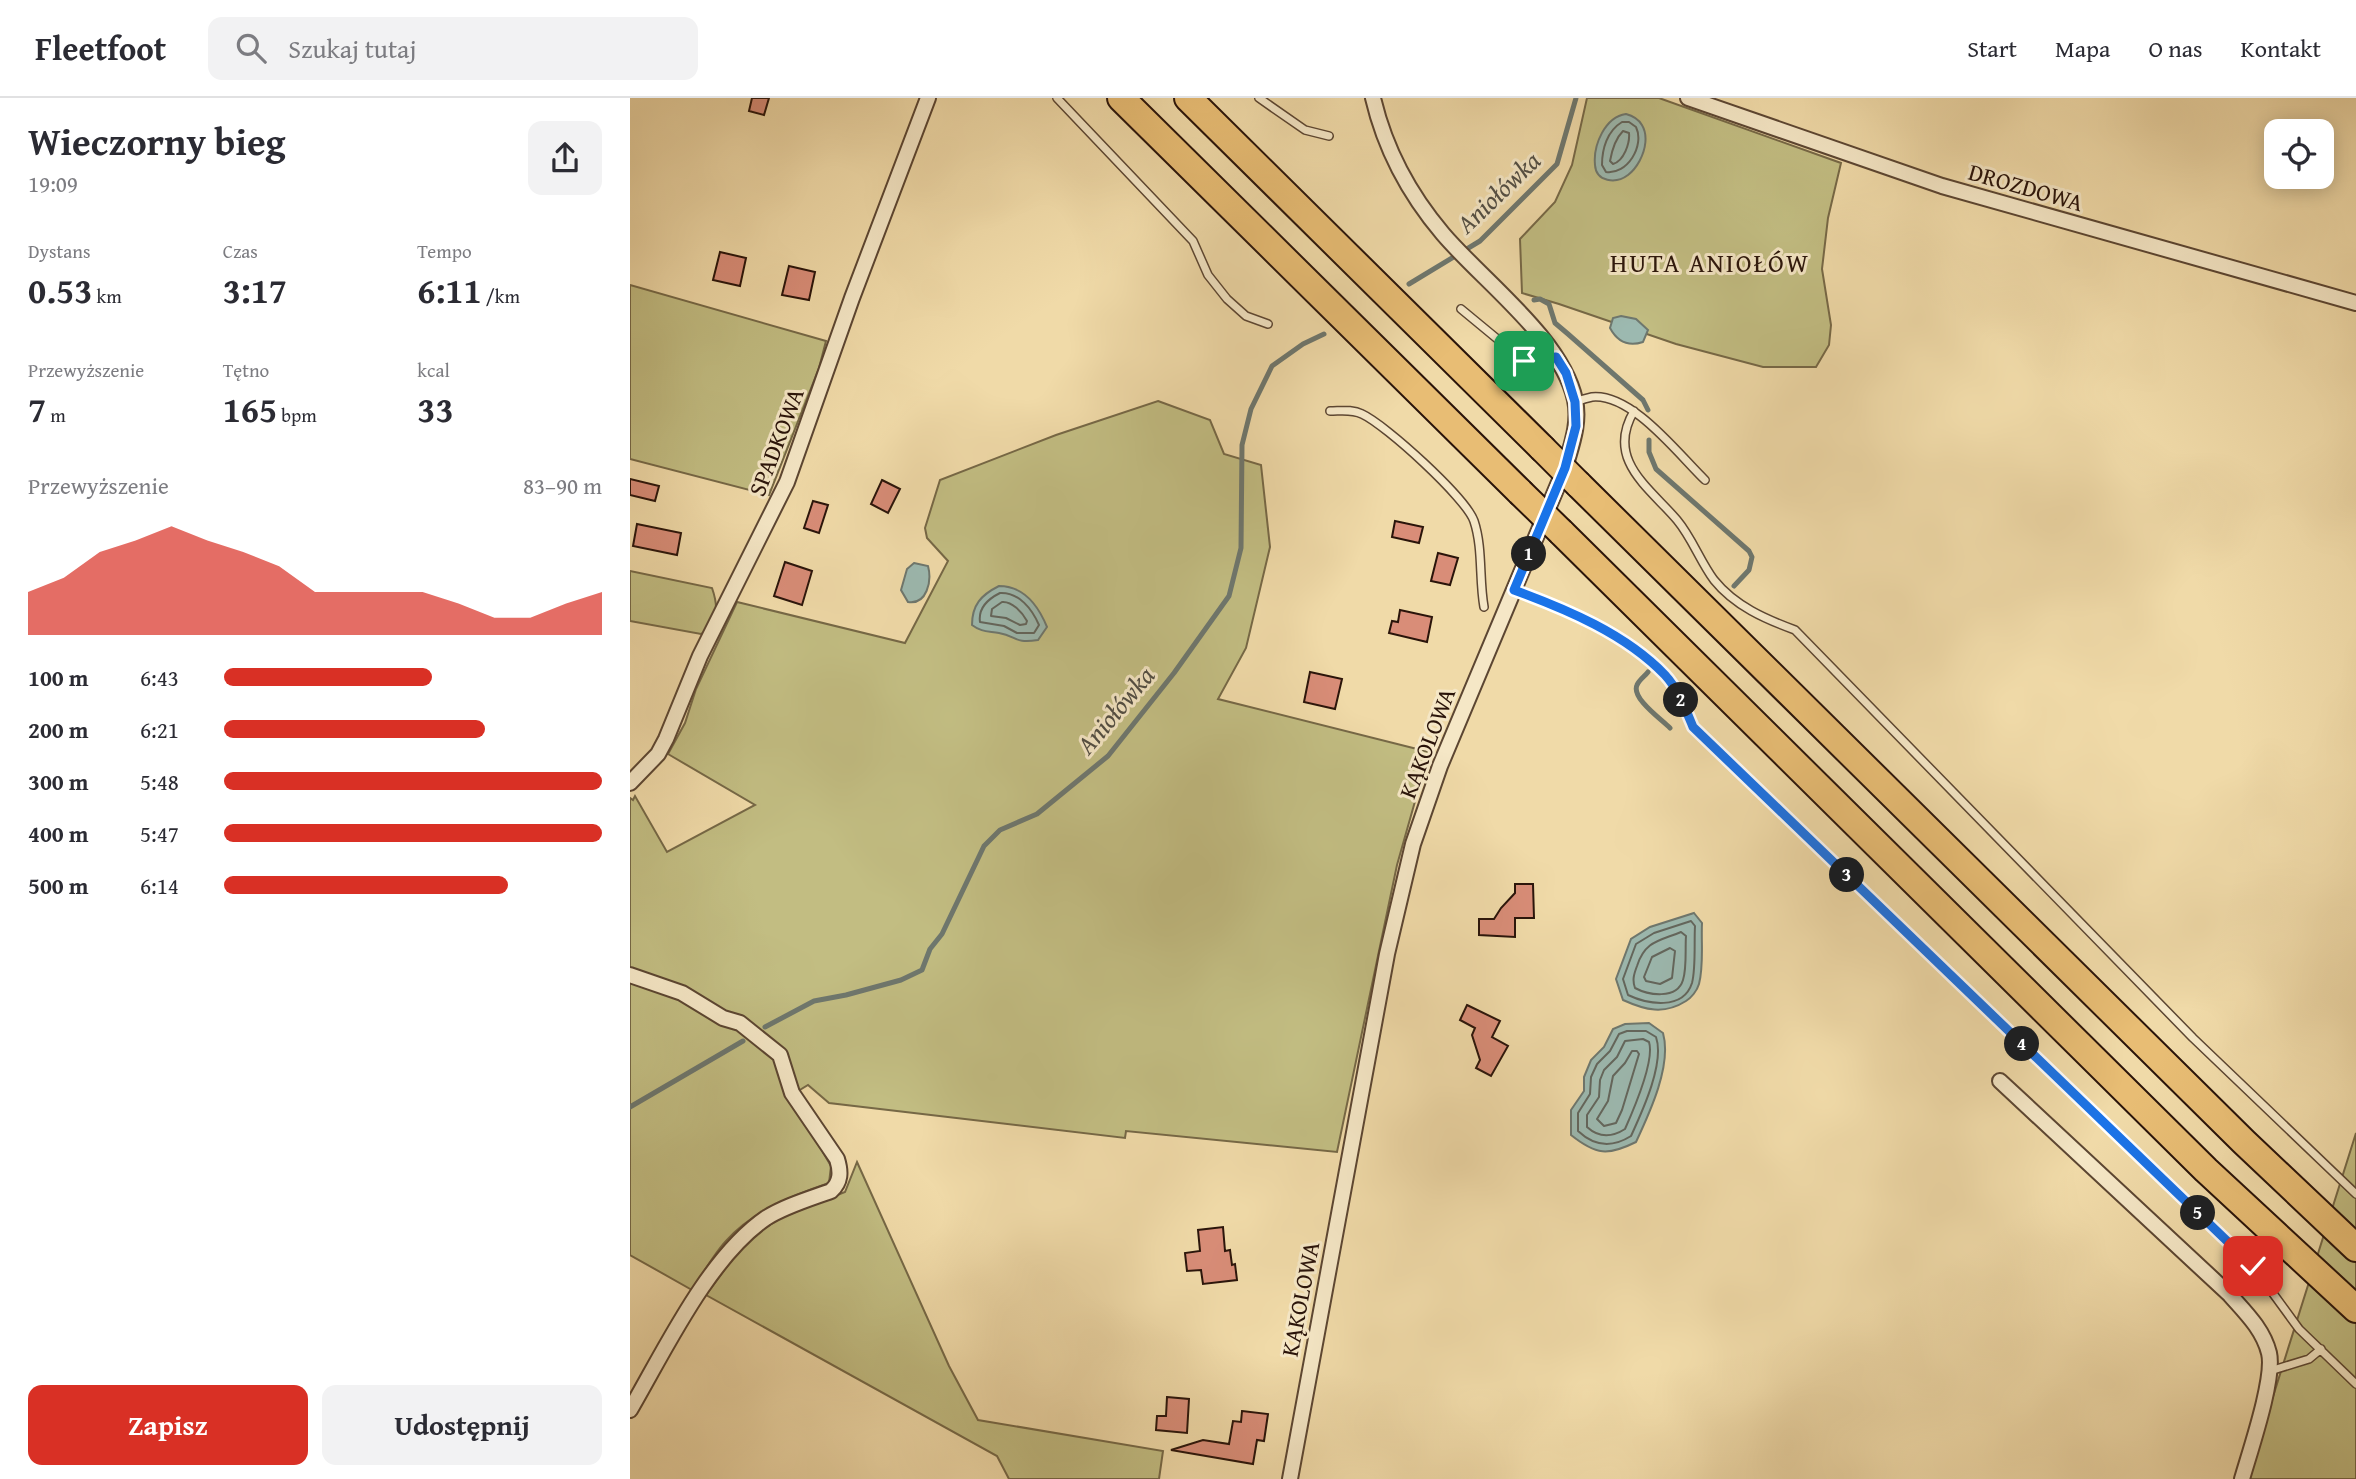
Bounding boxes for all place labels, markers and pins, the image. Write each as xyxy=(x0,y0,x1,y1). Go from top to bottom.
pin xyxy=(1494,331,1554,391)
pin: 1 xyxy=(1511,536,1546,572)
pin: 2 xyxy=(1664,682,1698,718)
pin: 3 xyxy=(1830,858,1864,892)
pin: 4 xyxy=(2004,1026,2040,1062)
pin: 5 xyxy=(2180,1196,2216,1230)
pin xyxy=(2223,1236,2283,1296)

